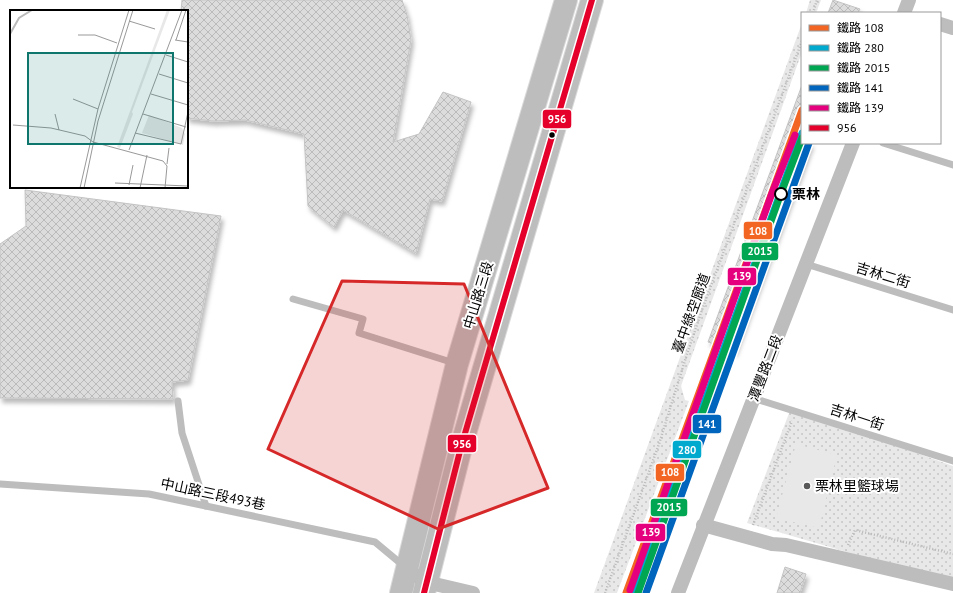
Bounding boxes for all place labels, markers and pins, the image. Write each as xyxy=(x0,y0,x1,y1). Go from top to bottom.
unlabelled marker xyxy=(547,130,557,140)
place label: 栗林 xyxy=(792,185,820,203)
marker: 栗林 xyxy=(774,187,788,201)
place label: 栗林里籃球場 xyxy=(815,477,899,495)
marker: 栗林里籃球場 xyxy=(802,481,812,491)

